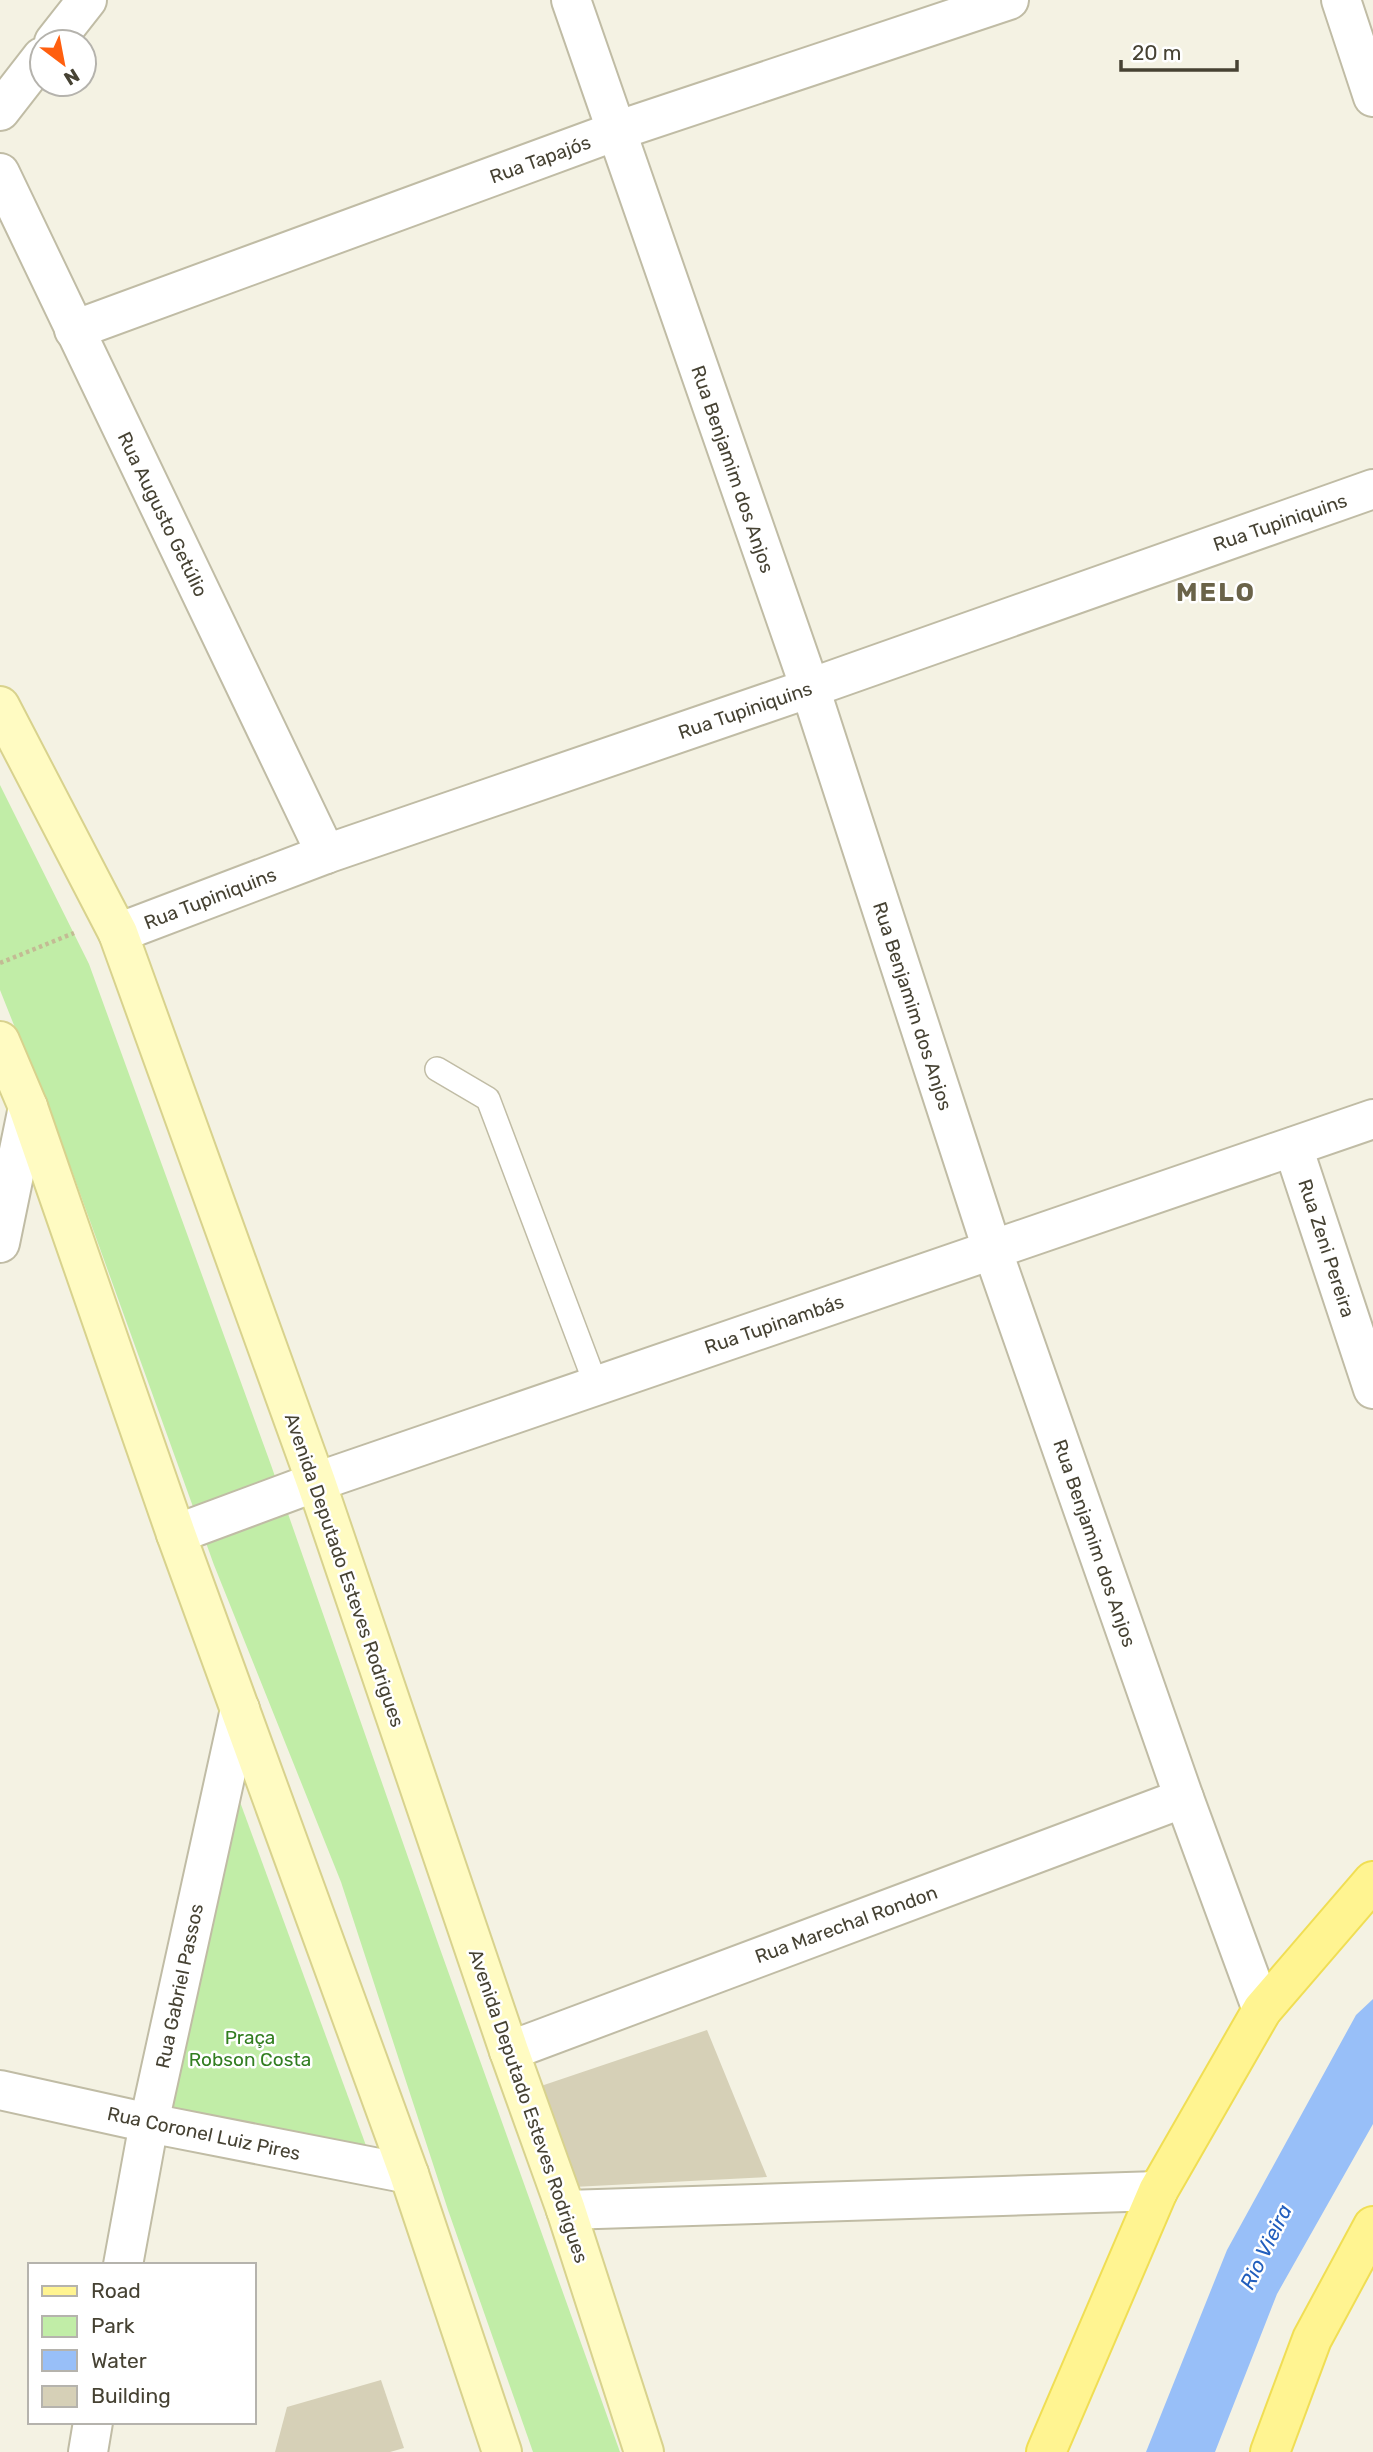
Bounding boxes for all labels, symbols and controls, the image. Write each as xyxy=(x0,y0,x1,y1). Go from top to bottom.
north arrow xyxy=(28,28,98,98)
scale bar xyxy=(1121,28,1236,72)
text: 20 m xyxy=(1132,40,1181,65)
text: N xyxy=(60,64,84,90)
street label: Rua Tapajós xyxy=(487,131,594,188)
street label: Rua Benjamim dos Anjos xyxy=(686,362,779,576)
street label: Rua Augusto Getúlio xyxy=(113,428,212,600)
street label: Rua Tupiniquins xyxy=(1210,489,1350,556)
district label: MELO xyxy=(1176,577,1256,608)
street label: Rua Tupiniquins xyxy=(675,677,815,744)
street label: Rua Tupiniquins xyxy=(141,863,280,934)
street label: Rua Benjamim dos Anjos xyxy=(868,899,957,1113)
street label: Rua Zeni Pereira xyxy=(1293,1176,1360,1320)
street label: Rua Tupinambás xyxy=(701,1290,847,1359)
street label: Avenida Deputado Esteves Rodrigues xyxy=(280,1410,409,1730)
street label: Rua Benjamim dos Anjos xyxy=(1048,1436,1141,1650)
street label: Rua Marechal Rondon xyxy=(752,1881,941,1968)
street label: Rua Gabriel Passos xyxy=(151,1902,208,2071)
street label: Avenida Deputado Esteves Rodrigues xyxy=(464,1946,593,2266)
park label: Praça Robson Costa xyxy=(189,2026,311,2071)
street label: Rua Coronel Luiz Pires xyxy=(105,2102,303,2165)
water label: Rio Vieira xyxy=(1234,2200,1297,2293)
legend xyxy=(28,2263,256,2424)
text: Road xyxy=(91,2278,141,2303)
text: Park xyxy=(91,2313,135,2338)
text: Water xyxy=(91,2348,147,2373)
text: Building xyxy=(91,2383,171,2408)

